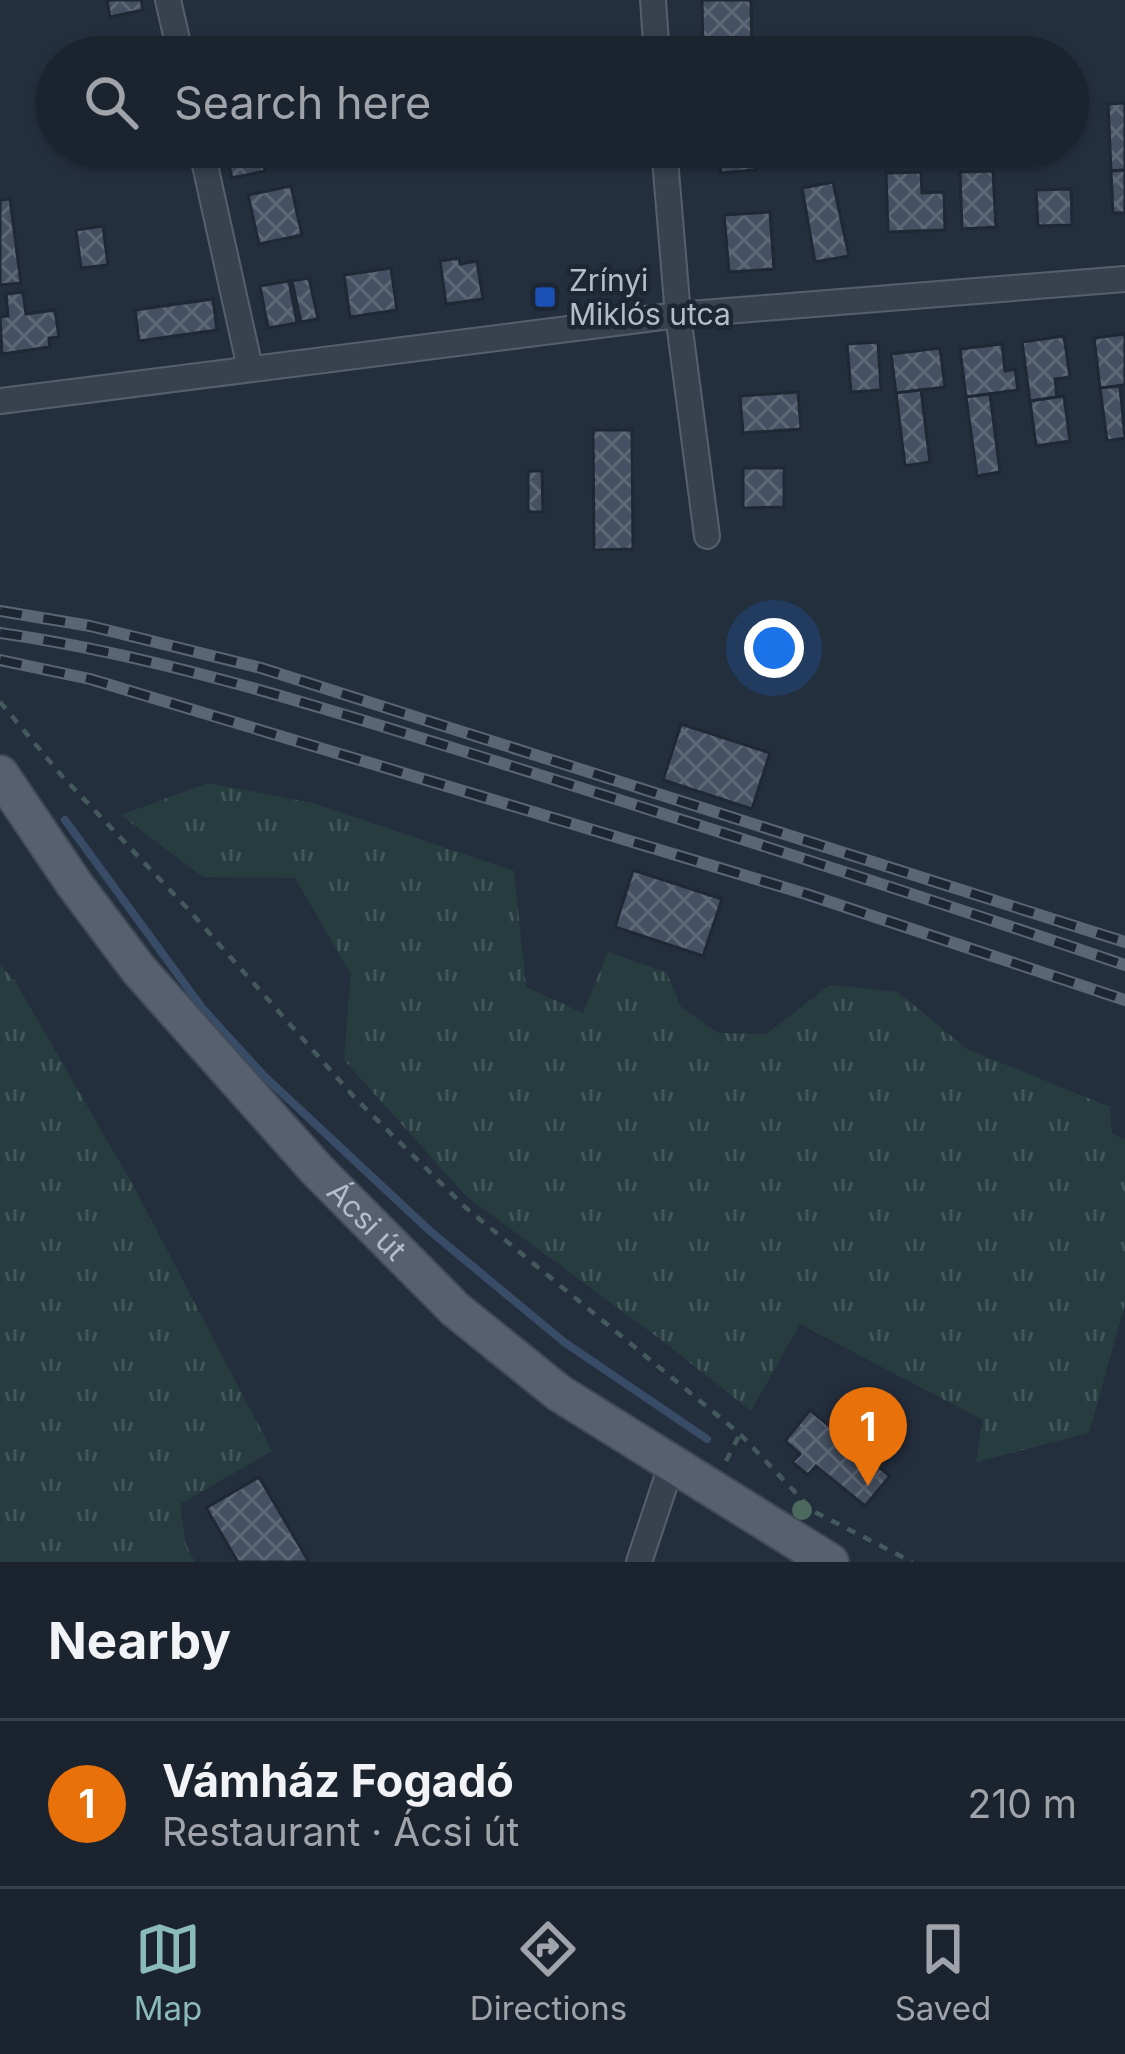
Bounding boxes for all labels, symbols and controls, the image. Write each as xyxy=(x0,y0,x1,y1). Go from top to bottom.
search box xyxy=(36,36,1089,168)
icon: search xyxy=(78,69,144,135)
text: Search here xyxy=(174,75,431,130)
place label: Zrínyi Miklós utca xyxy=(569,262,731,332)
marker: Zrínyi Miklós utca xyxy=(532,284,558,310)
your location xyxy=(744,618,804,678)
street label: Ácsi út xyxy=(320,1173,414,1268)
pin: 1 xyxy=(829,1387,907,1486)
text: Nearby xyxy=(48,1610,231,1671)
text: Vámház Fogadó xyxy=(162,1753,514,1808)
text: 1 xyxy=(79,1780,95,1827)
text: 210 m xyxy=(968,1780,1077,1827)
text: Restaurant · Ácsi út xyxy=(162,1808,519,1855)
tab: Map xyxy=(134,1916,202,2028)
tab: Directions xyxy=(470,1916,627,2028)
tab: Saved xyxy=(895,1916,991,2028)

